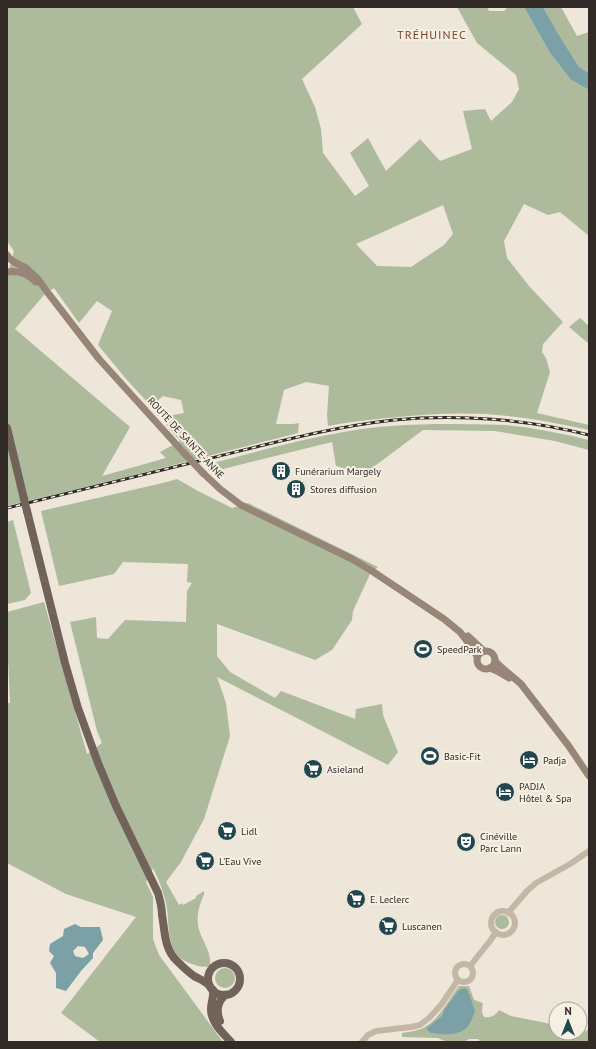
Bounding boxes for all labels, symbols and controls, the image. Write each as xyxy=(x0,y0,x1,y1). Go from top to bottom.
district label: TRÉHUINEC xyxy=(397,27,467,42)
street label: ROUTE DE SAINTE-ANNE xyxy=(145,394,227,482)
building icon: Funérarium Margely xyxy=(270,460,292,482)
place label: Funérarium Margely xyxy=(295,465,381,478)
building icon: Stores diffusion xyxy=(285,478,307,500)
place label: Stores diffusion xyxy=(310,483,377,496)
sports icon: SpeedPark xyxy=(412,638,434,660)
place label: SpeedPark xyxy=(437,643,482,656)
sports icon: Basic-Fit xyxy=(419,745,441,767)
hotel icon: Padja xyxy=(518,749,540,771)
place label: Basic-Fit xyxy=(444,750,481,763)
place label: Padja xyxy=(543,754,566,767)
supermarket icon: Asieland xyxy=(302,758,324,780)
place label: Asieland xyxy=(327,763,364,776)
place label: PADJA Hôtel & Spa xyxy=(519,780,572,805)
hotel icon: PADJA Hôtel & Spa xyxy=(494,781,516,803)
supermarket icon: Lidl xyxy=(216,820,238,842)
place label: Lidl xyxy=(241,825,257,838)
place label: Cinéville Parc Lann xyxy=(480,830,521,855)
theatre icon: Cinéville Parc Lann xyxy=(455,831,477,853)
supermarket icon: L'Eau Vive xyxy=(194,850,216,872)
place label: L'Eau Vive xyxy=(219,855,261,868)
supermarket icon: E. Leclerc xyxy=(345,888,367,910)
place label: E. Leclerc xyxy=(370,893,410,906)
supermarket icon: Luscanen xyxy=(377,915,399,937)
place label: Luscanen xyxy=(402,920,442,933)
north arrow xyxy=(548,1001,588,1041)
text: N xyxy=(564,1004,572,1018)

